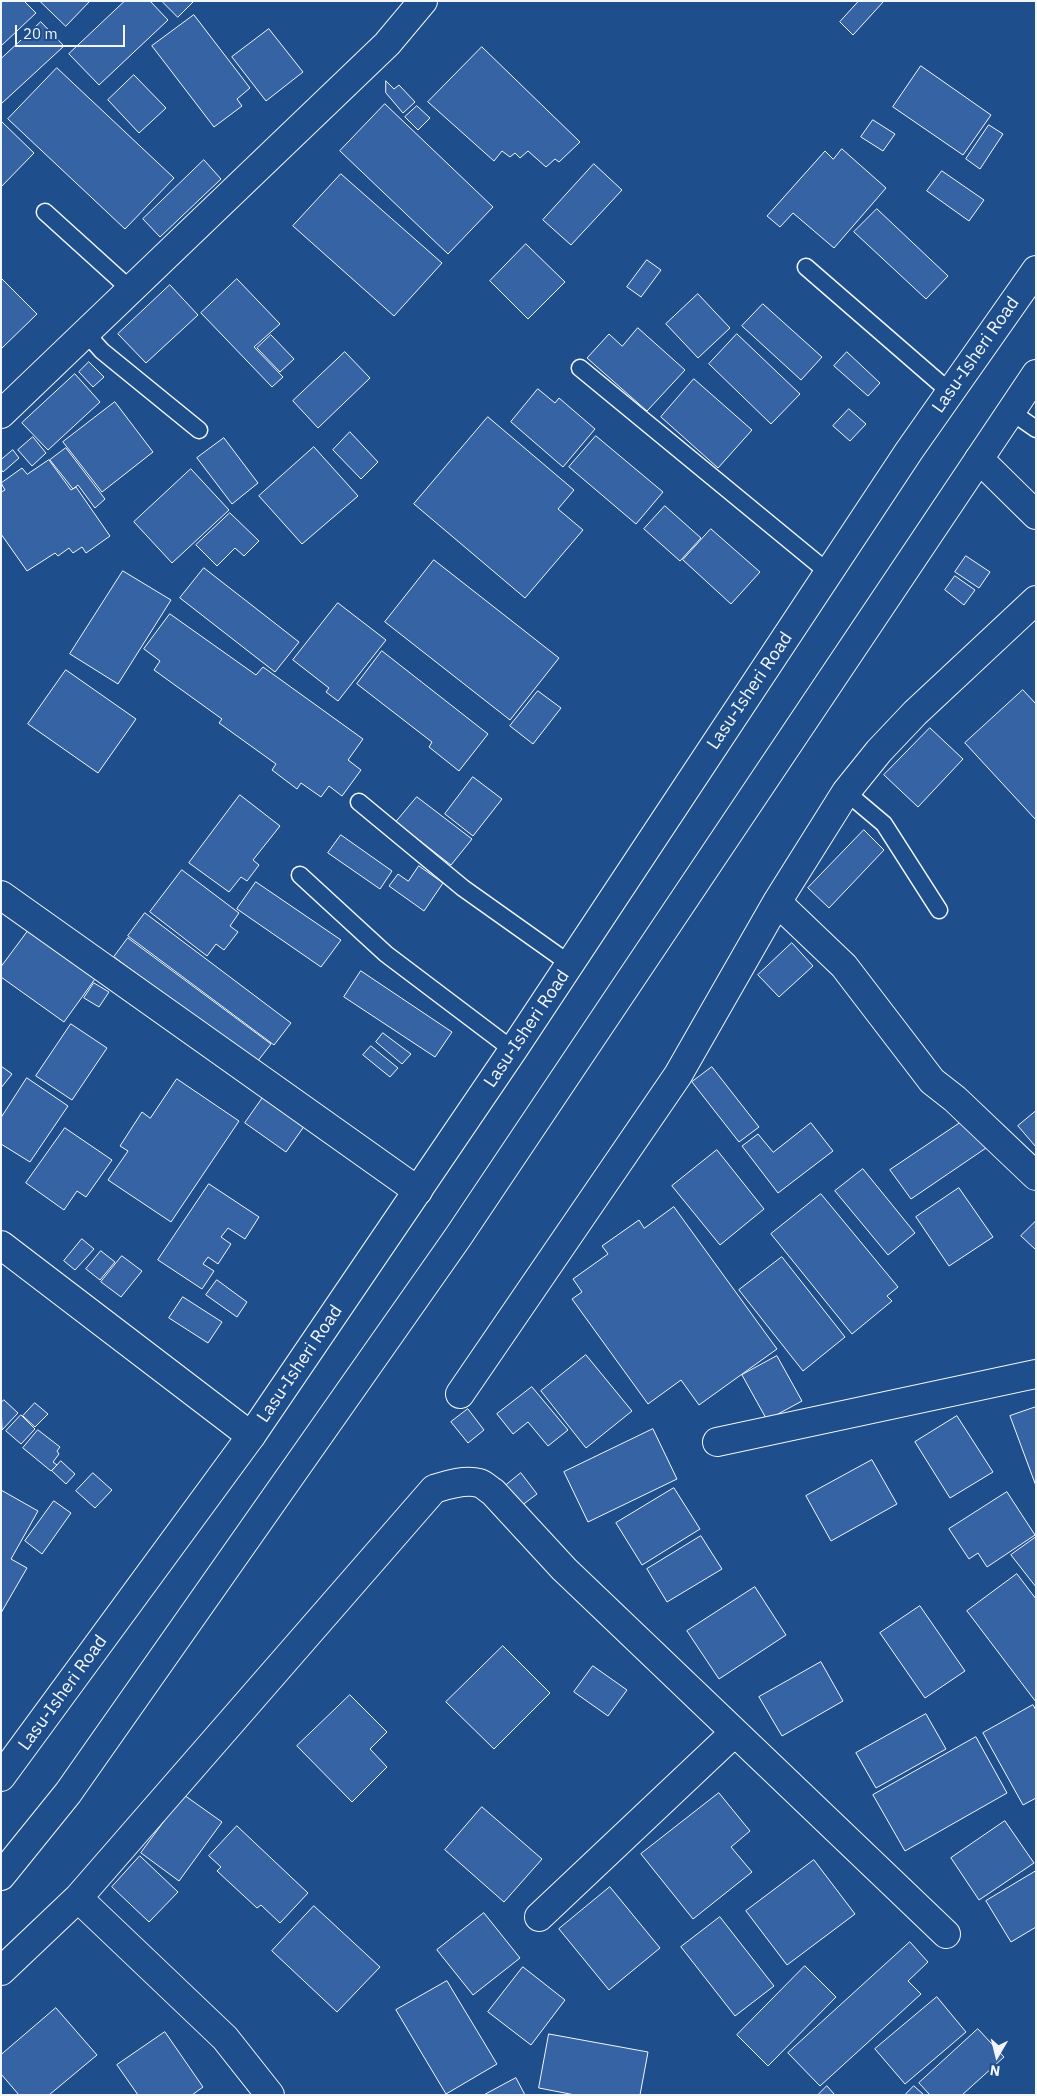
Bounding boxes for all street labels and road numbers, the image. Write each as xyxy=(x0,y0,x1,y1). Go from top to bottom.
street label: Lasu-Isheri Road xyxy=(928,293,1024,417)
street label: Lasu-Isheri Road xyxy=(703,628,797,754)
street label: Lasu-Isheri Road xyxy=(480,966,574,1092)
street label: Lasu-Isheri Road xyxy=(253,1301,347,1427)
street label: Lasu-Isheri Road xyxy=(14,1631,112,1755)

